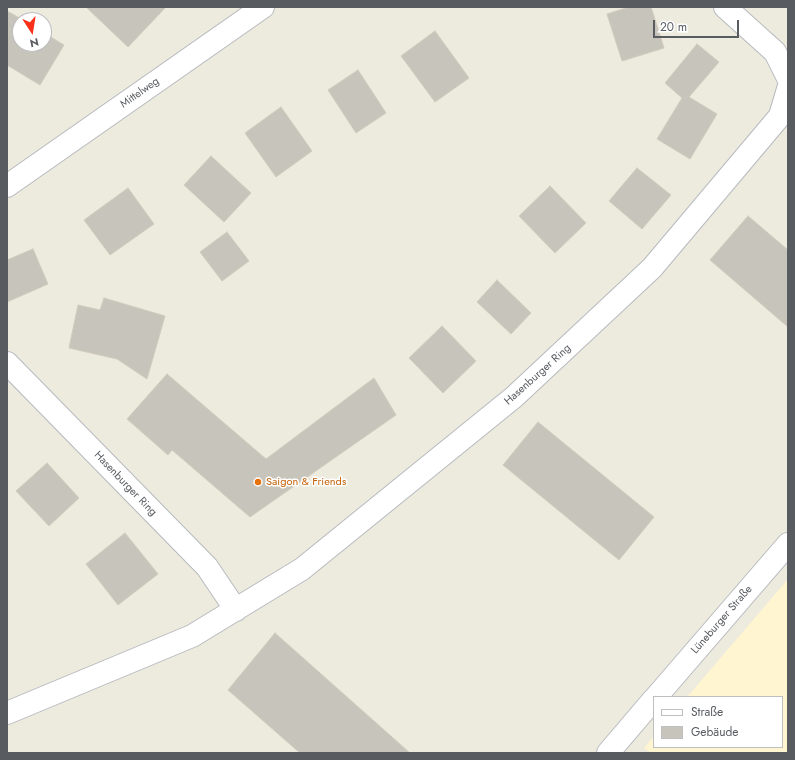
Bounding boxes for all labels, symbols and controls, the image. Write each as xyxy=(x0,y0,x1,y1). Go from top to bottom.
north arrow xyxy=(12,12,52,52)
scale bar xyxy=(655,12,741,38)
text: 20 m xyxy=(660,18,687,36)
text: N xyxy=(28,34,40,51)
street label: Mittelweg xyxy=(118,75,162,111)
street label: Hasenburger Ring xyxy=(502,342,574,408)
street label: Hasenburger Ring xyxy=(91,449,159,519)
place label: Saigon & Friends xyxy=(266,475,346,489)
marker: Saigon & Friends xyxy=(253,477,263,487)
street label: Lüneburger Straße xyxy=(689,583,755,657)
legend xyxy=(653,696,783,748)
text: Straße xyxy=(691,703,723,721)
text: Gebäude xyxy=(691,723,738,741)

